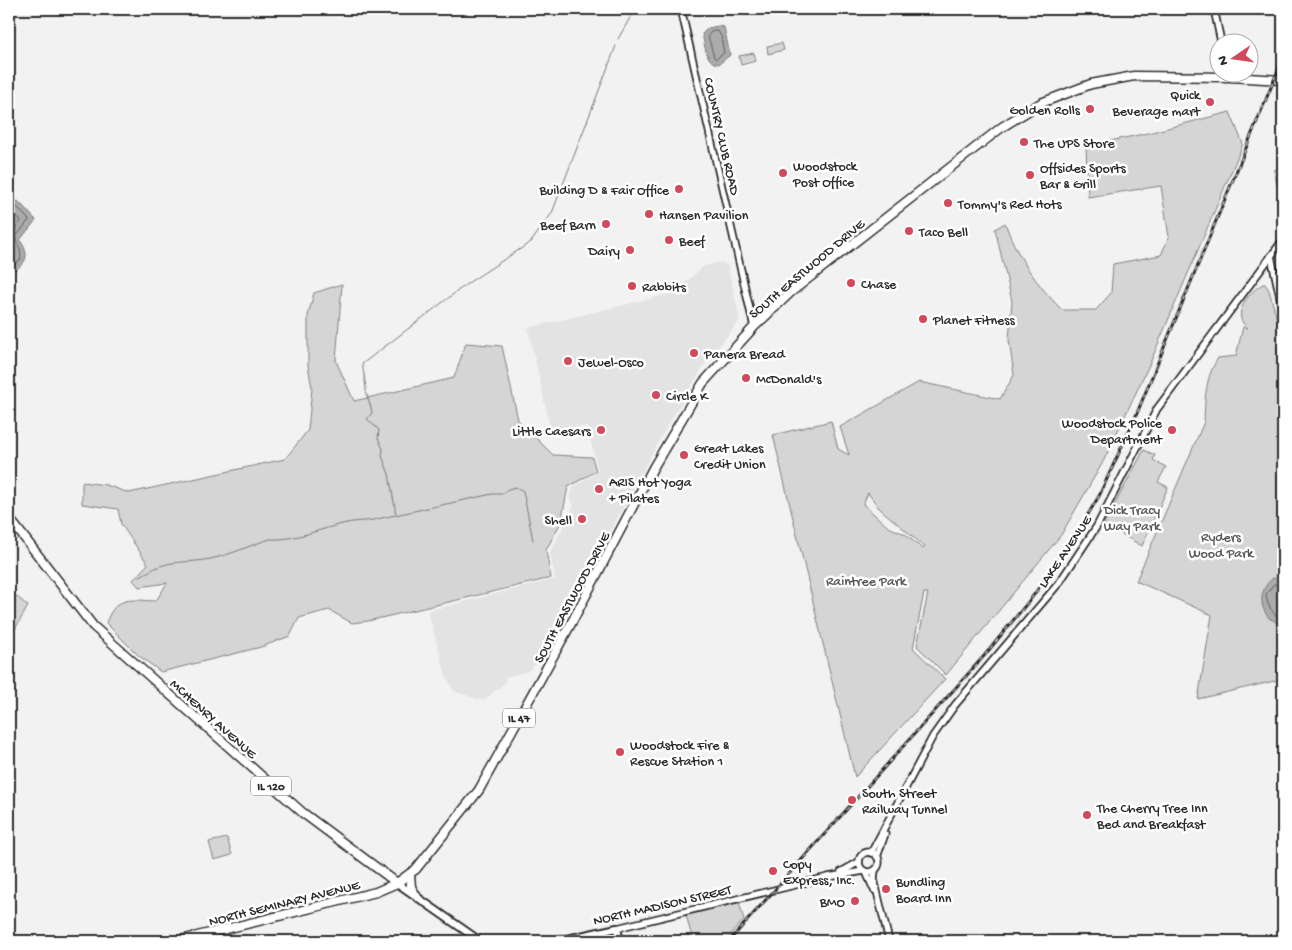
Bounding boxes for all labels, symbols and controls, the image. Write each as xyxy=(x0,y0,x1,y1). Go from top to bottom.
north arrow xyxy=(1210,32,1260,82)
text: N xyxy=(1214,54,1233,67)
street label: COUNTRY CLUB ROAD xyxy=(699,76,743,198)
place label: Quick Beverage mart xyxy=(1112,88,1202,121)
marker: Quick Beverage mart xyxy=(1204,96,1216,108)
place label: Golden Rolls xyxy=(1010,103,1081,120)
marker: Golden Rolls xyxy=(1084,103,1096,115)
marker: The UPS Store xyxy=(1018,136,1030,148)
place label: The UPS Store xyxy=(1033,136,1115,153)
place label: Woodstock Post Office xyxy=(792,159,859,192)
place label: Offsides Sports Bar & Grill xyxy=(1039,161,1126,194)
marker: Woodstock Post Office xyxy=(777,167,789,179)
marker: Offsides Sports Bar & Grill xyxy=(1024,169,1036,181)
place label: Building D & Fair Office xyxy=(539,183,670,200)
marker: Building D & Fair Office xyxy=(673,183,685,195)
marker: Tommy's Red Hots xyxy=(942,197,954,209)
place label: Tommy's Red Hots xyxy=(957,197,1062,214)
marker: Hansen Pavilion xyxy=(643,208,655,220)
place label: Hansen Pavilion xyxy=(659,208,749,225)
street label: SOUTH EASTWOOD DRIVE xyxy=(746,216,870,323)
place label: Beef Barn xyxy=(539,218,596,235)
marker: Beef Barn xyxy=(600,218,612,230)
marker: Taco Bell xyxy=(903,225,915,237)
place label: Taco Bell xyxy=(918,225,968,242)
marker: Beef xyxy=(663,234,675,246)
place label: Beef xyxy=(678,234,707,251)
place label: Dairy xyxy=(587,244,620,261)
marker: Dairy xyxy=(624,244,636,256)
marker: Chase xyxy=(845,277,857,289)
place label: Chase xyxy=(861,277,897,294)
marker: Rabbits xyxy=(626,280,638,292)
place label: Rabbits xyxy=(642,280,687,297)
marker: Planet Fitness xyxy=(917,313,929,325)
place label: Planet Fitness xyxy=(932,313,1015,330)
marker: Panera Bread xyxy=(688,347,700,359)
place label: Panera Bread xyxy=(703,347,787,364)
marker: Jewel-Osco xyxy=(562,355,574,367)
place label: Jewel-Osco xyxy=(578,355,644,372)
marker: McDonald's xyxy=(740,372,752,384)
place label: McDonald's xyxy=(756,372,822,389)
marker: Circle K xyxy=(650,389,662,401)
place label: Circle K xyxy=(666,389,709,406)
place label: Woodstock Police Department xyxy=(1062,416,1163,449)
place label: Little Caesars xyxy=(512,424,592,441)
marker: Little Caesars xyxy=(595,424,607,436)
marker: Woodstock Police Department xyxy=(1166,424,1178,436)
place label: Great Lakes Credit Union xyxy=(694,441,766,474)
marker: Great Lakes Credit Union xyxy=(678,449,690,461)
place label: ARIS Hot Yoga + Pilates xyxy=(609,475,693,508)
marker: ARIS Hot Yoga + Pilates xyxy=(593,483,605,495)
park label: Dick Tracy Way Park xyxy=(1103,503,1162,536)
street label: LAKE AVENUE xyxy=(1036,512,1097,592)
place label: Shell xyxy=(545,513,572,530)
marker: Shell xyxy=(576,513,588,525)
street label: SOUTH EASTWOOD DRIVE xyxy=(531,529,616,667)
park label: Ryders Wood Park xyxy=(1189,530,1255,563)
park label: Raintree Park xyxy=(826,574,908,591)
street label: MCHENRY AVENUE xyxy=(165,676,260,764)
road number: IL 47 xyxy=(503,708,535,728)
place label: Woodstock Fire & Rescue Station 1 xyxy=(630,738,730,771)
marker: Woodstock Fire & Rescue Station 1 xyxy=(614,746,626,758)
road number: IL 120 xyxy=(251,776,291,796)
place label: South Street Railway Tunnel xyxy=(862,786,948,819)
marker: South Street Railway Tunnel xyxy=(846,794,858,806)
place label: The Cherry Tree Inn Bed and Breakfast xyxy=(1096,801,1208,834)
marker: The Cherry Tree Inn Bed and Breakfast xyxy=(1081,809,1093,821)
place label: Copy Express, Inc. xyxy=(783,857,855,890)
marker: Copy Express, Inc. xyxy=(767,865,779,877)
place label: Bundling Board Inn xyxy=(895,875,952,908)
street label: NORTH SEMINARY AVENUE xyxy=(207,877,363,931)
street label: NORTH MADISON STREET xyxy=(592,882,734,931)
marker: Bundling Board Inn xyxy=(880,883,892,895)
place label: BMO xyxy=(819,895,846,912)
marker: BMO xyxy=(849,895,861,907)

